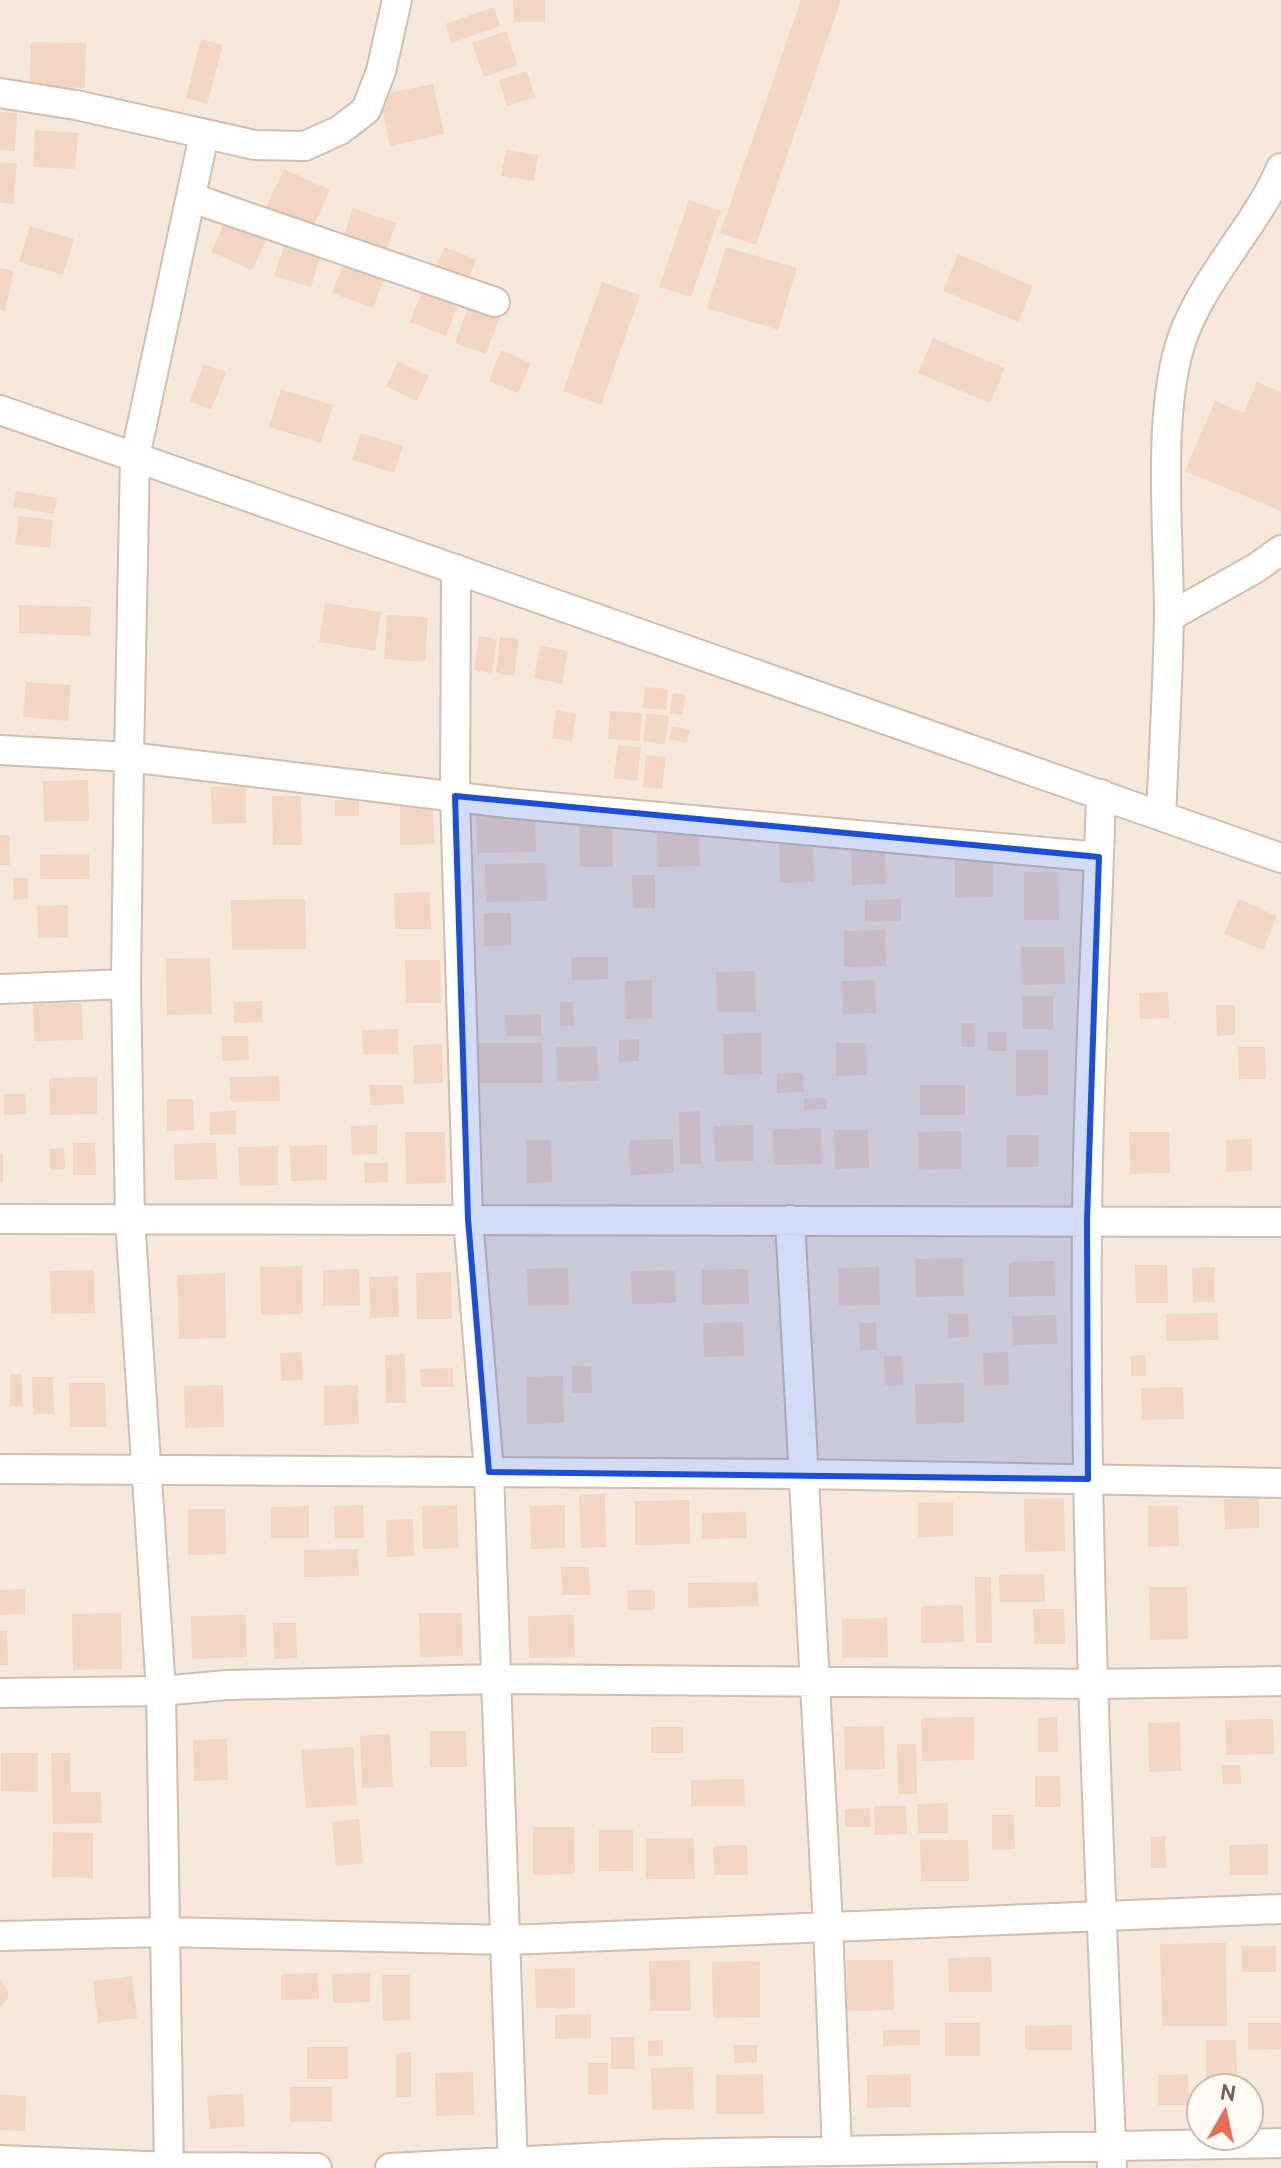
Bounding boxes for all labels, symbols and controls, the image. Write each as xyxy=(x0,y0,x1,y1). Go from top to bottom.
north arrow xyxy=(1185,2072,1265,2152)
text: N xyxy=(1218,2078,1238,2107)

